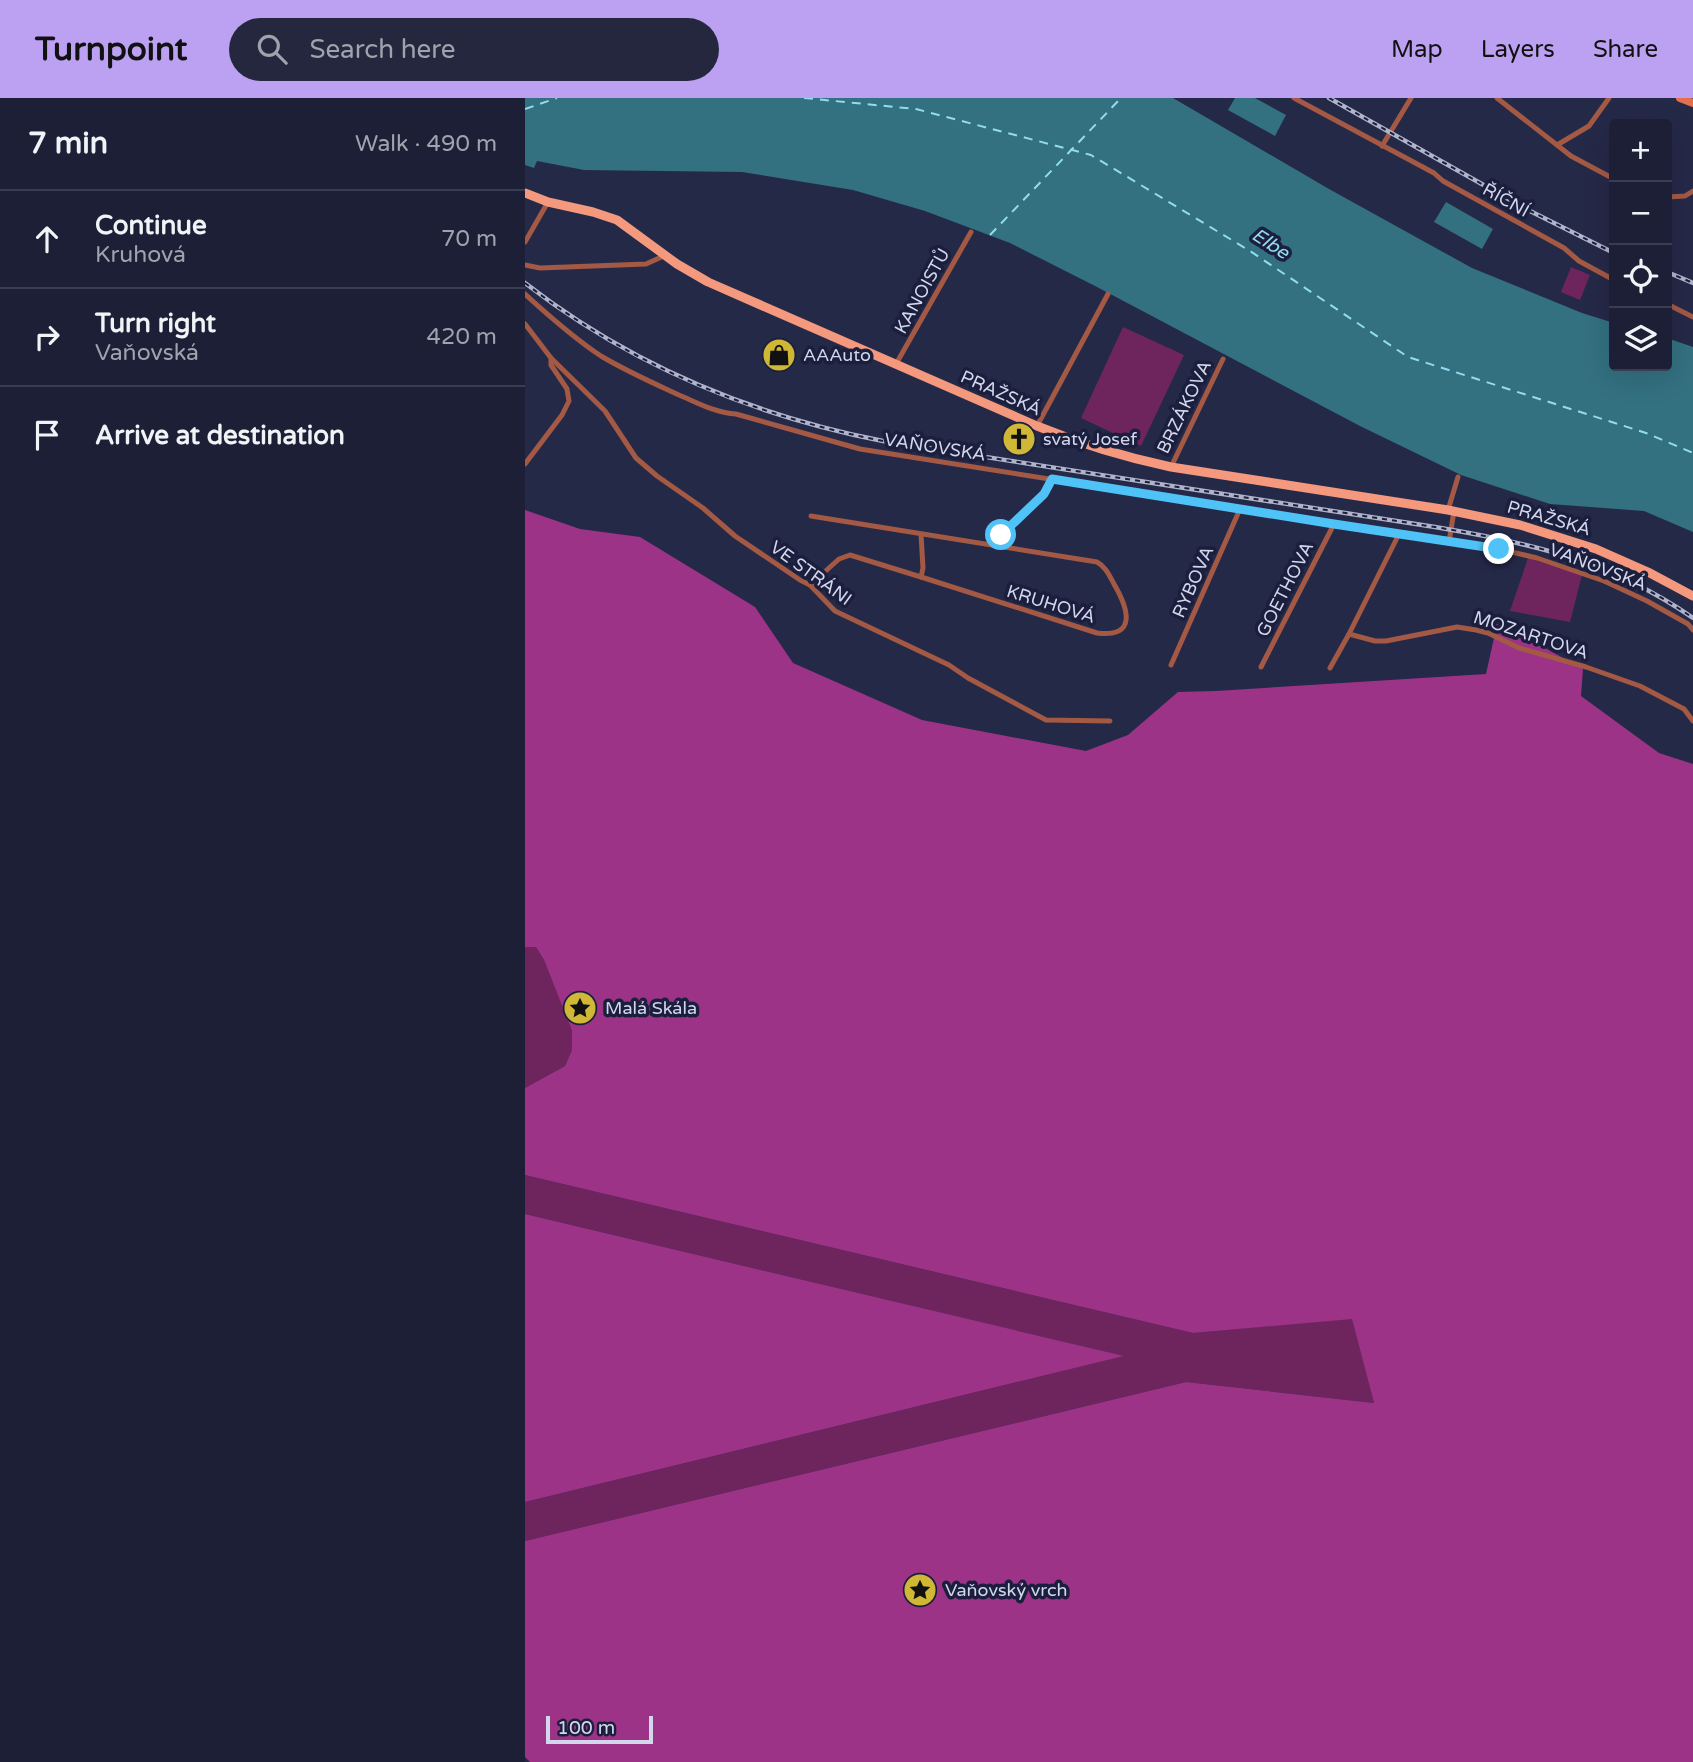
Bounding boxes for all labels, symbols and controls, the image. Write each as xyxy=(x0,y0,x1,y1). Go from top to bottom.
search box xyxy=(229,18,719,81)
text: Turnpoint xyxy=(35,30,187,69)
icon: search xyxy=(253,30,291,68)
text: Search here xyxy=(309,34,456,65)
text: Map xyxy=(1391,35,1443,64)
text: Layers xyxy=(1481,35,1555,64)
text: Share xyxy=(1593,35,1658,64)
map controls xyxy=(1609,119,1672,371)
button: + xyxy=(1609,119,1672,182)
text: 7 min xyxy=(28,125,108,162)
text: Walk · 490 m xyxy=(355,130,497,158)
street label: ŘÍČNÍ xyxy=(1479,178,1533,222)
button: − xyxy=(1609,182,1672,245)
text: Continue xyxy=(95,210,207,241)
icon: ahead xyxy=(28,220,66,258)
water label: Elbe xyxy=(1248,224,1294,265)
text: 70 m xyxy=(441,225,497,253)
text: Kruhová xyxy=(95,241,186,269)
street label: KANOISTŮ xyxy=(890,244,954,338)
button: locate xyxy=(1609,245,1672,308)
text: Turn right xyxy=(95,308,216,339)
button: layers xyxy=(1609,308,1672,371)
icon: right xyxy=(28,318,66,356)
text: 420 m xyxy=(427,323,497,351)
shop icon: AAAuto xyxy=(760,336,798,374)
text: Vaňovská xyxy=(95,339,199,367)
place label: AAAuto xyxy=(803,344,871,366)
street label: BRZÁKOVA xyxy=(1152,357,1216,457)
street label: PRAŽSKÁ xyxy=(957,365,1045,421)
icon: arrive xyxy=(28,416,66,454)
text: Arrive at destination xyxy=(95,420,345,451)
church icon: svatý Josef xyxy=(1000,420,1038,458)
street label: VAŇOVSKÁ xyxy=(883,428,987,466)
place label: svatý Josef xyxy=(1043,428,1137,450)
street label: PRAŽSKÁ xyxy=(1505,496,1593,540)
route start xyxy=(985,519,1016,550)
route end xyxy=(1483,533,1514,564)
street label: VE STRÁNI xyxy=(766,536,856,610)
street label: GOETHOVA xyxy=(1252,538,1318,640)
street label: VAŇOVSKÁ xyxy=(1546,538,1650,596)
street label: RYBOVA xyxy=(1167,543,1219,621)
street label: KRUHOVÁ xyxy=(1004,580,1098,628)
street label: MOZARTOVA xyxy=(1471,606,1591,664)
place icon: Malá Skála xyxy=(561,989,599,1027)
place label: Malá Skála xyxy=(605,997,697,1019)
place icon: Vaňovský vrch xyxy=(901,1571,939,1609)
place label: Vaňovský vrch xyxy=(945,1579,1067,1601)
scale bar xyxy=(546,1713,653,1745)
text: 100 m xyxy=(557,1717,615,1739)

